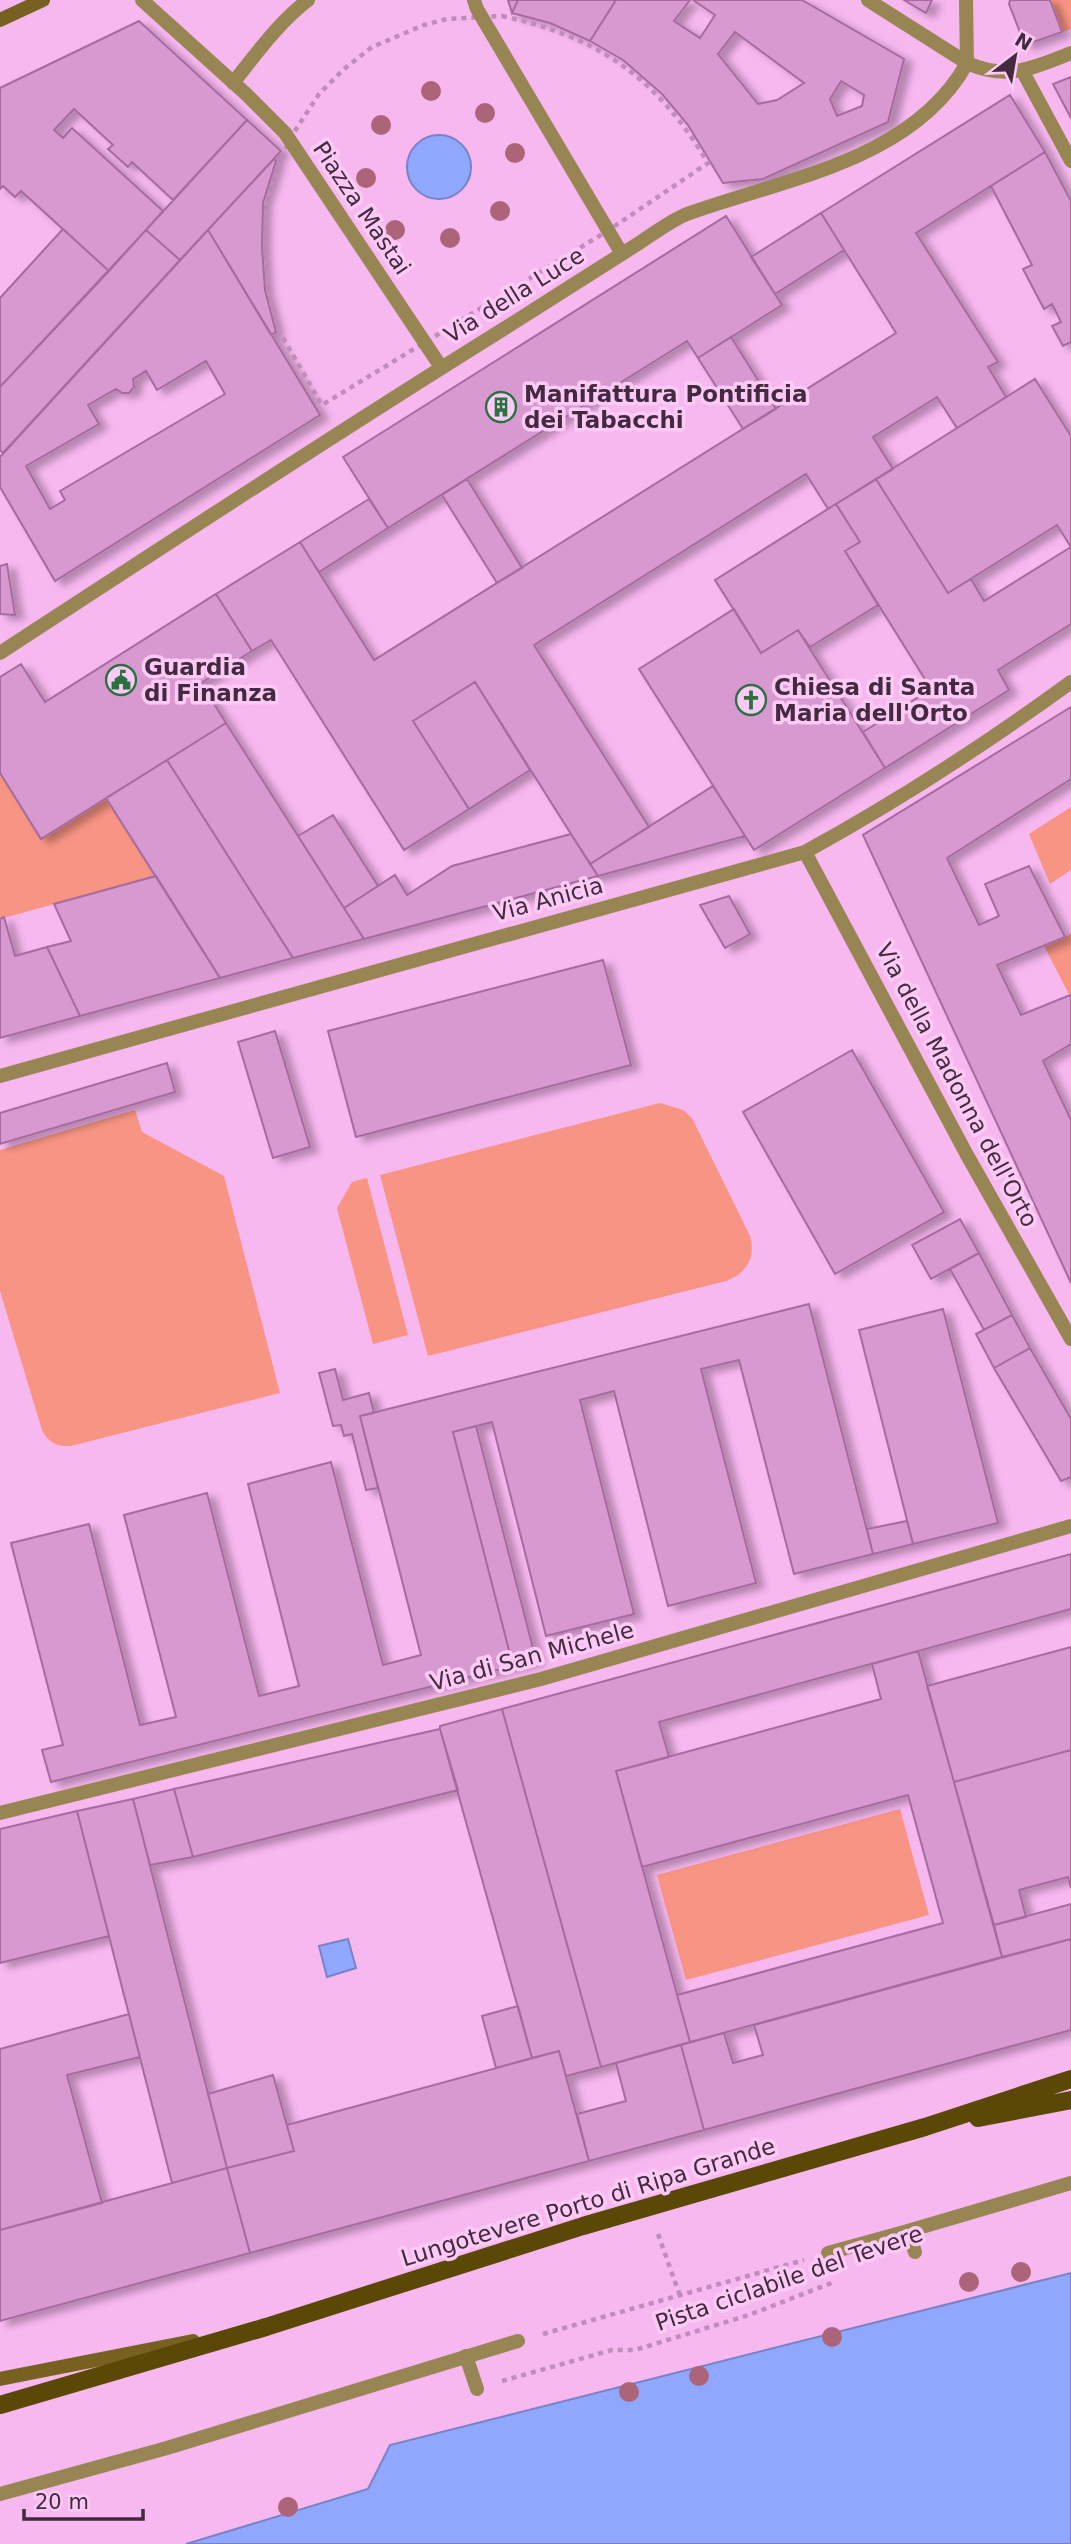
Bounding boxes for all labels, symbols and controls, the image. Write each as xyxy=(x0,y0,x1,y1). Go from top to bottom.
north arrow xyxy=(980,21,1050,91)
text: N xyxy=(1011,28,1036,55)
street label: Piazza Mastai xyxy=(308,137,416,279)
street label: Via della Luce xyxy=(439,242,589,348)
place label: Manifattura Pontificia dei Tabacchi xyxy=(524,381,807,433)
building icon: Manifattura Pontificia dei Tabacchi xyxy=(484,390,518,424)
place label: Guardia di Finanza xyxy=(144,654,277,706)
public building icon: Guardia di Finanza xyxy=(104,663,138,697)
place label: Chiesa di Santa Maria dell'Orto xyxy=(774,674,975,726)
church icon: Chiesa di Santa Maria dell'Orto xyxy=(734,683,768,717)
street label: Via Anicia xyxy=(490,872,606,926)
street label: Via della Madonna dell'Orto xyxy=(871,939,1043,1231)
street label: Via di San Michele xyxy=(427,1616,637,1696)
street label: Lungotevere Porto di Ripa Grande xyxy=(398,2133,778,2271)
street label: Pista ciclabile del Tevere xyxy=(652,2220,926,2336)
scale bar xyxy=(24,2478,144,2522)
text: 20 m xyxy=(35,2490,89,2514)

